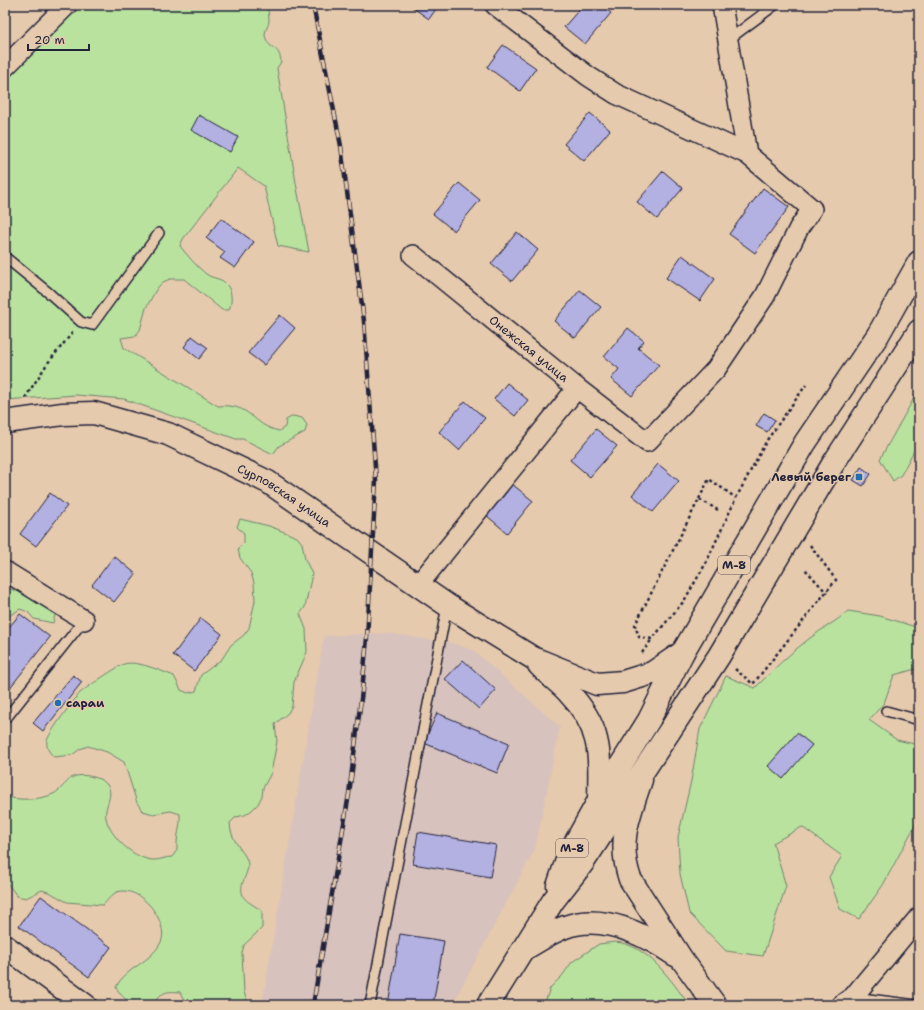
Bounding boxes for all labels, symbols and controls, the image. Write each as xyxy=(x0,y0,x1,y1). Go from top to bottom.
scale bar xyxy=(28,26,89,52)
text: 20 m xyxy=(34,32,65,48)
street label: Онежская улица xyxy=(486,312,572,386)
street label: Сурповская улица xyxy=(235,460,334,531)
place label: Левый берег xyxy=(771,469,852,485)
marker: Левый берег xyxy=(854,472,864,482)
road number: М-8 xyxy=(718,556,750,574)
place label: сараи xyxy=(66,695,105,711)
marker: сараи xyxy=(53,698,63,708)
road number: М-8 xyxy=(556,839,588,857)

